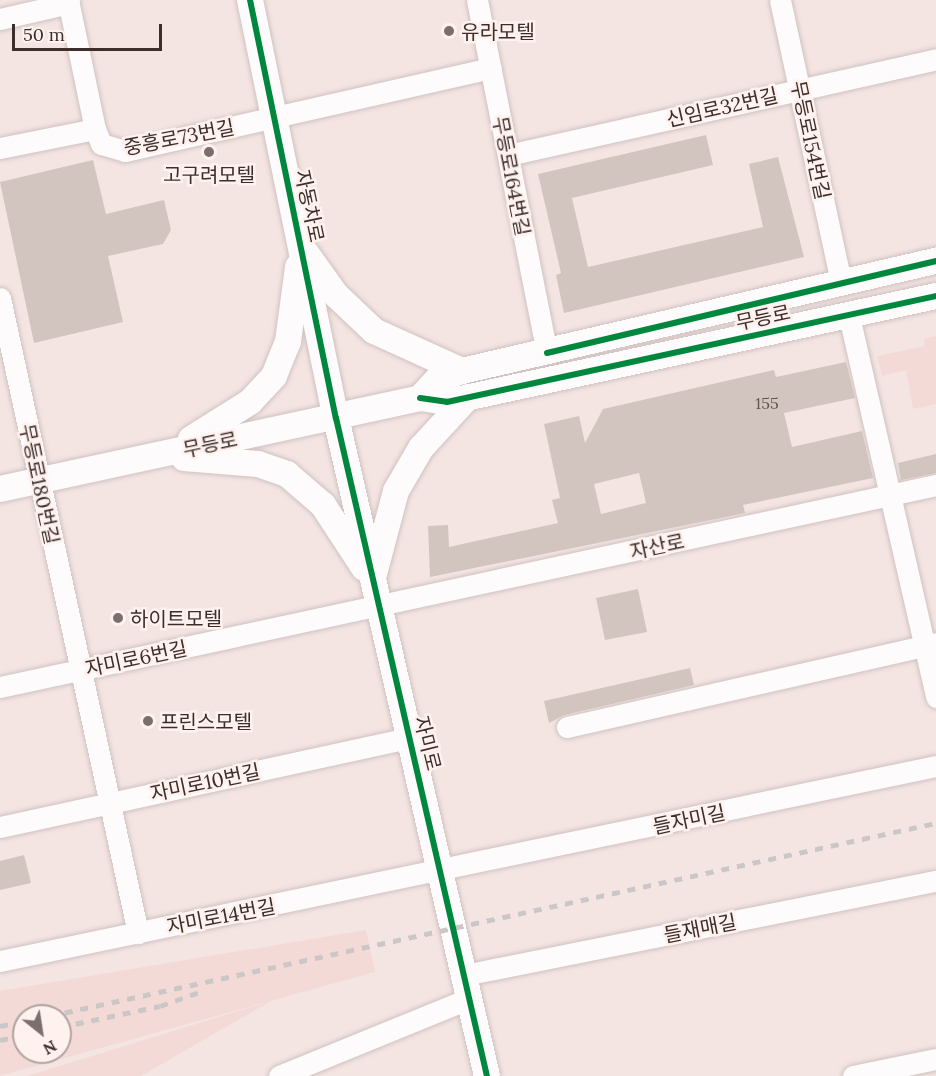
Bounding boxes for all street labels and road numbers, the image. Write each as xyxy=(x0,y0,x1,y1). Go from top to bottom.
street label: 무등로154번길 xyxy=(787,78,835,202)
street label: 신임로32번길 xyxy=(664,82,780,132)
street label: 무등로164번길 xyxy=(489,114,535,238)
street label: 중흥로73번길 xyxy=(122,115,236,159)
street label: 자동차로 xyxy=(291,168,329,244)
street label: 무등로 xyxy=(734,300,792,334)
street label: 무등로180번길 xyxy=(15,421,65,547)
street label: 무등로 xyxy=(181,427,239,461)
street label: 자산로 xyxy=(628,529,686,563)
street label: 자미로6번길 xyxy=(83,635,189,681)
street label: 자미로 xyxy=(410,713,446,773)
street label: 자미로10번길 xyxy=(148,759,262,805)
street label: 들자미길 xyxy=(651,800,727,838)
street label: 자미로14번길 xyxy=(165,894,277,938)
street label: 들재매길 xyxy=(662,909,738,947)

